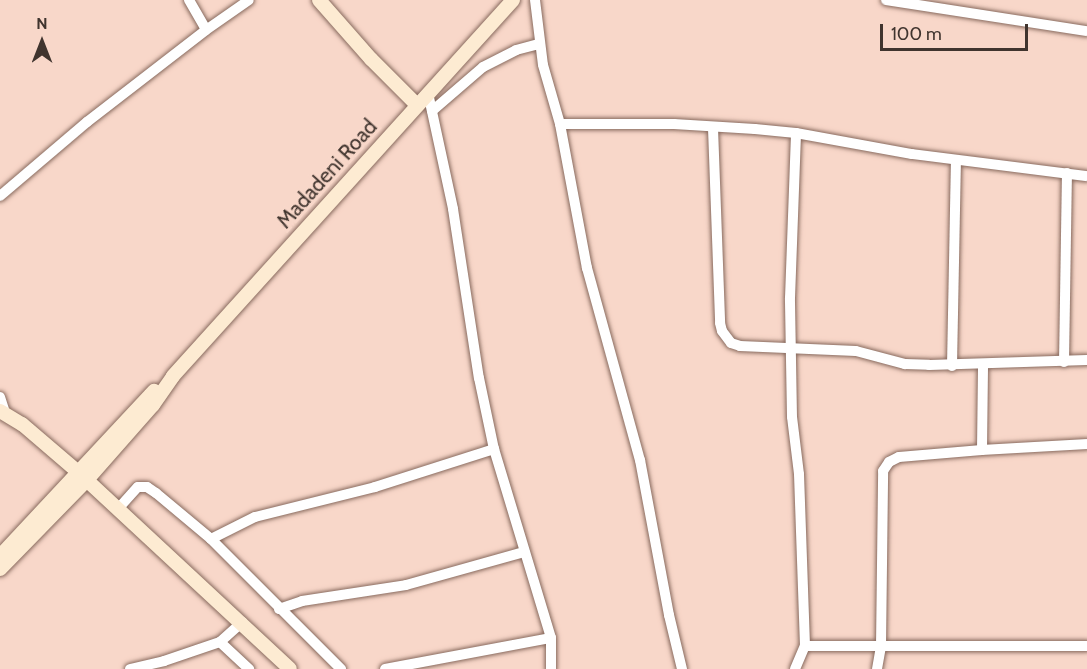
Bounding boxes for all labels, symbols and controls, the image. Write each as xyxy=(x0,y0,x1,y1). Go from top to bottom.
north arrow xyxy=(12,12,72,72)
scale bar xyxy=(883,12,1032,50)
text: N xyxy=(36,14,48,33)
text: 100 m xyxy=(891,23,942,45)
street label: Madadeni Road xyxy=(272,114,382,234)

